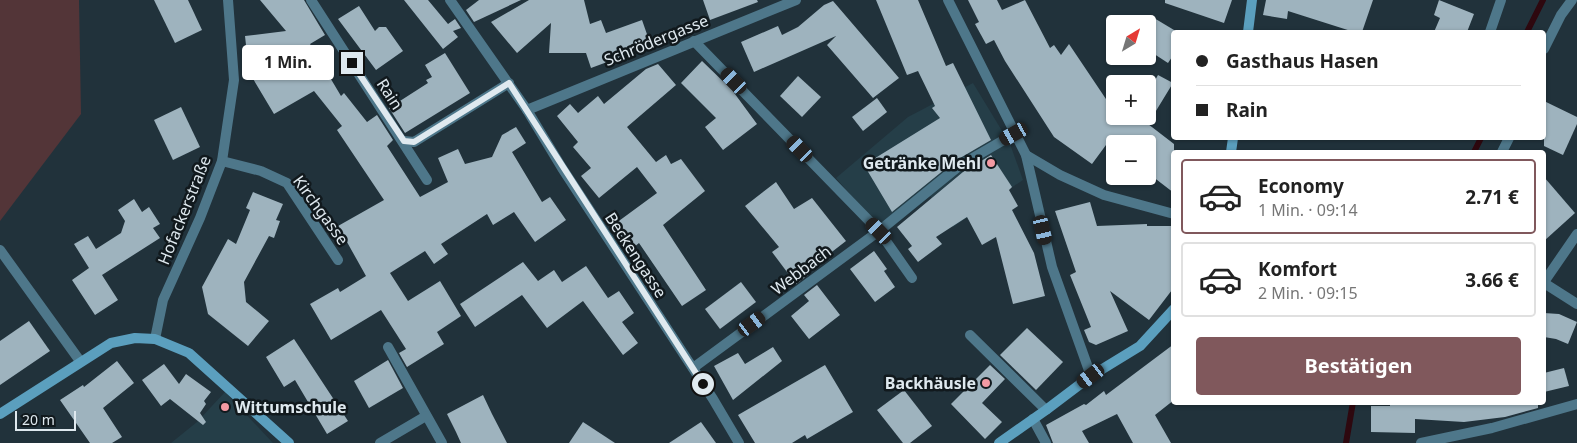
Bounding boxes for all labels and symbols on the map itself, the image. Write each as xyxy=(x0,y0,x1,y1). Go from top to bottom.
street label: Schrödergasse xyxy=(601,9,711,71)
north arrow xyxy=(1106,15,1156,65)
callout: 1 Min. xyxy=(242,46,334,80)
route end xyxy=(341,52,363,74)
car xyxy=(718,65,749,97)
street label: Rain xyxy=(372,74,408,114)
car xyxy=(997,120,1030,148)
car xyxy=(784,133,815,165)
street label: Hofackerstraße xyxy=(152,152,216,268)
place label: Getränke Mehl xyxy=(863,152,981,174)
marker: Getränke Mehl xyxy=(985,157,997,169)
street label: Kirchgasse xyxy=(288,171,354,249)
street label: Beckengasse xyxy=(600,208,672,302)
car xyxy=(1032,214,1053,246)
car xyxy=(863,215,894,247)
street label: Webbach xyxy=(767,240,835,300)
car xyxy=(735,309,768,339)
car xyxy=(1074,361,1107,391)
place label: Backhäusle xyxy=(885,372,976,394)
route start xyxy=(692,373,714,395)
marker: Backhäusle xyxy=(980,377,992,389)
place label: Wittumschule xyxy=(235,396,347,418)
marker: Wittumschule xyxy=(219,401,231,413)
scale bar xyxy=(15,408,76,431)

